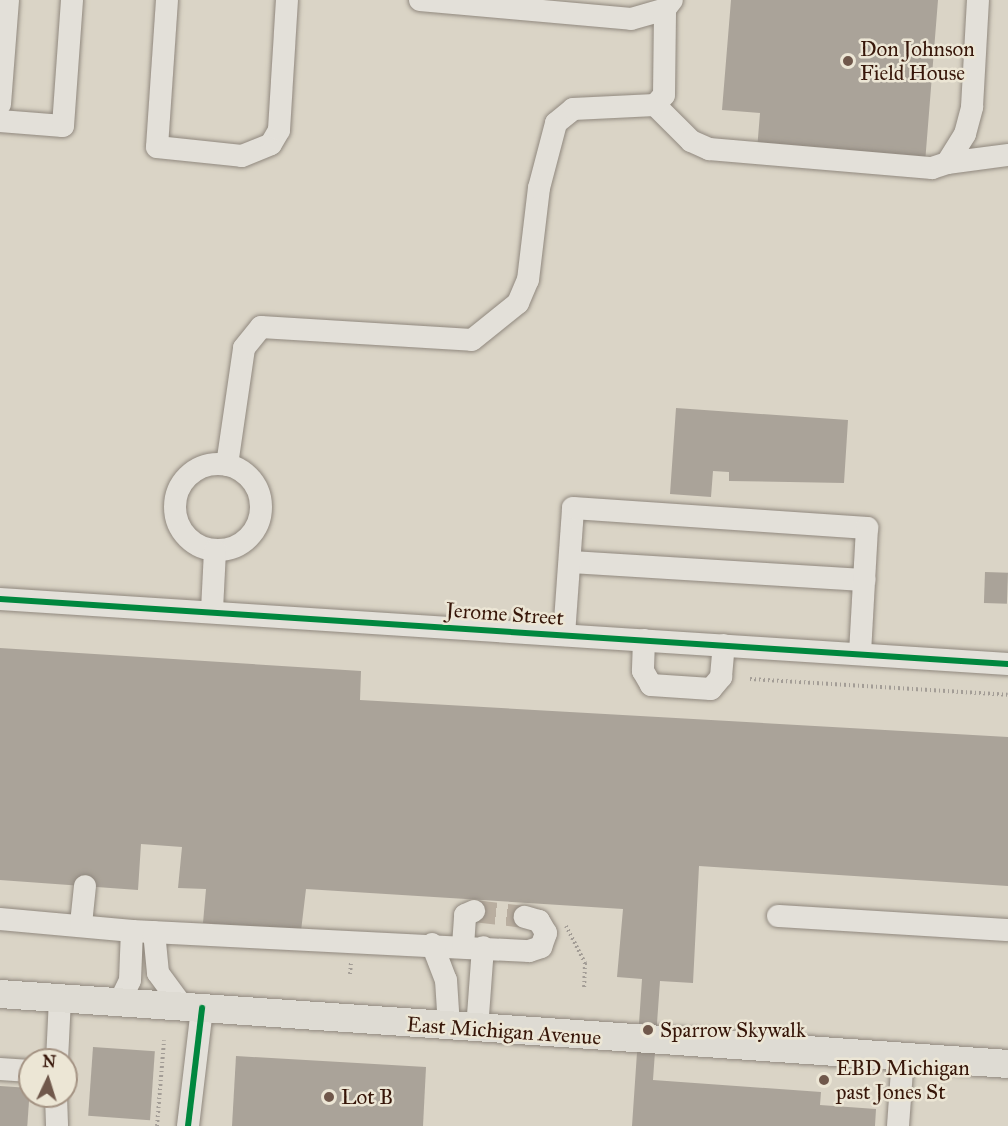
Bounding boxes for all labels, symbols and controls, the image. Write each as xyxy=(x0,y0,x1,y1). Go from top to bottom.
place label: Don Johnson Field House xyxy=(860,36,975,86)
marker: Don Johnson Field House xyxy=(841,54,855,68)
street label: Jerome Street xyxy=(445,597,565,631)
street label: East Michigan Avenue xyxy=(406,1012,602,1050)
place label: Sparrow Skywalk xyxy=(660,1017,806,1043)
marker: Sparrow Skywalk xyxy=(641,1023,655,1037)
north arrow xyxy=(18,1048,78,1108)
text: N xyxy=(42,1052,57,1071)
place label: EBD Michigan past Jones St xyxy=(836,1055,970,1105)
marker: EBD Michigan past Jones St xyxy=(817,1073,831,1087)
place label: Lot B xyxy=(341,1084,393,1110)
marker: Lot B xyxy=(322,1090,336,1104)

